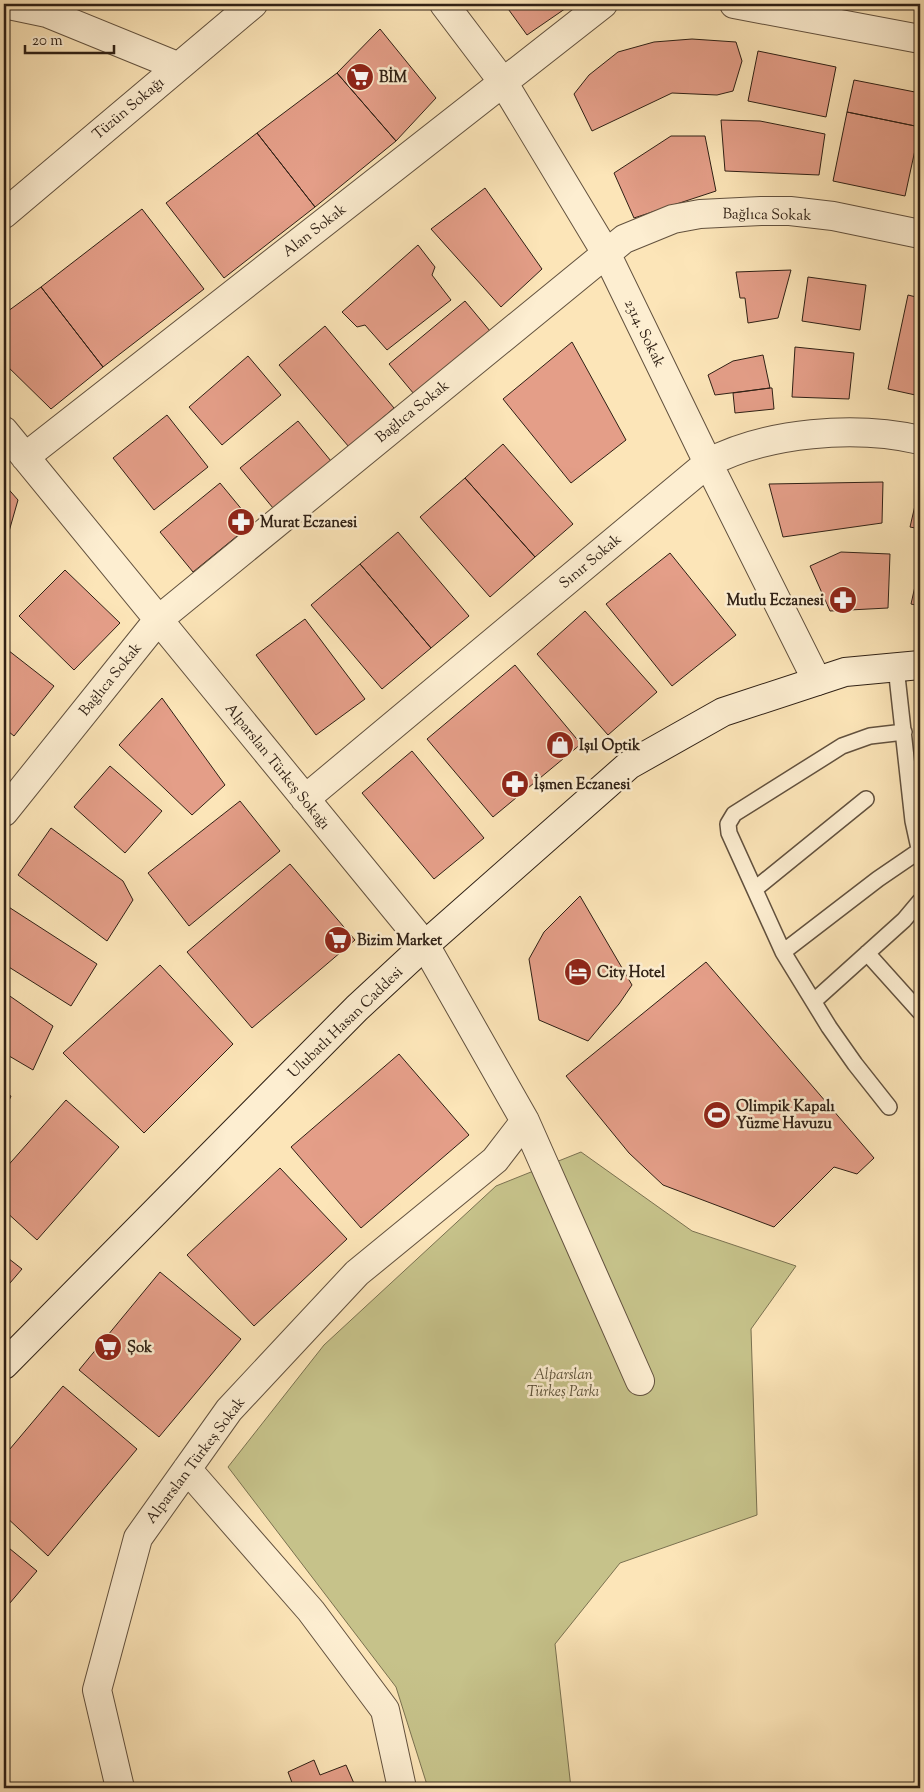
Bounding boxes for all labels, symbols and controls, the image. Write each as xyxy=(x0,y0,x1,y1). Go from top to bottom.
scale bar xyxy=(25,22,114,54)
text: 20 m xyxy=(32,31,63,52)
supermarket icon: BİM xyxy=(345,62,375,92)
place label: BİM xyxy=(379,66,407,89)
street label: Tüzün Sokağı xyxy=(89,73,169,145)
street label: Alan Sokak xyxy=(279,200,351,263)
street label: Bağlıca Sokak xyxy=(722,204,812,227)
street label: 2314. Sokak xyxy=(618,296,669,371)
street label: Bağlıca Sokak xyxy=(372,376,454,448)
pharmacy icon: Murat Eczanesi xyxy=(226,507,256,537)
place label: Murat Eczanesi xyxy=(260,513,358,534)
street label: Sınır Sokak xyxy=(555,530,627,594)
pharmacy icon: Mutlu Eczanesi xyxy=(828,585,858,615)
place label: Mutlu Eczanesi xyxy=(727,591,825,612)
street label: Bağlıca Sokak xyxy=(75,639,147,721)
street label: Alparslan Türkeş Sokağı xyxy=(219,699,334,834)
shop icon: Işıl Optik xyxy=(545,730,575,760)
place label: Işıl Optik xyxy=(579,736,641,757)
pharmacy icon: İşmen Eczanesi xyxy=(500,769,530,799)
place label: İşmen Eczanesi xyxy=(534,773,631,796)
supermarket icon: Bizim Market xyxy=(323,925,353,955)
place label: Bizim Market xyxy=(357,931,443,952)
hotel icon: City Hotel xyxy=(563,957,593,987)
street label: Ulubatlı Hasan Caddesi xyxy=(284,963,408,1084)
place label: City Hotel xyxy=(597,963,666,984)
place label: Olimpik Kapalı Yüzme Havuzu xyxy=(736,1097,836,1135)
sports icon: Olimpik Kapalı Yüzme Havuzu xyxy=(702,1100,732,1130)
supermarket icon: Şok xyxy=(93,1332,123,1362)
place label: Şok xyxy=(127,1338,153,1359)
park label: Alparslan Türkeş Parkı xyxy=(527,1365,600,1403)
street label: Alparslan Türkeş Sokak xyxy=(142,1393,251,1529)

